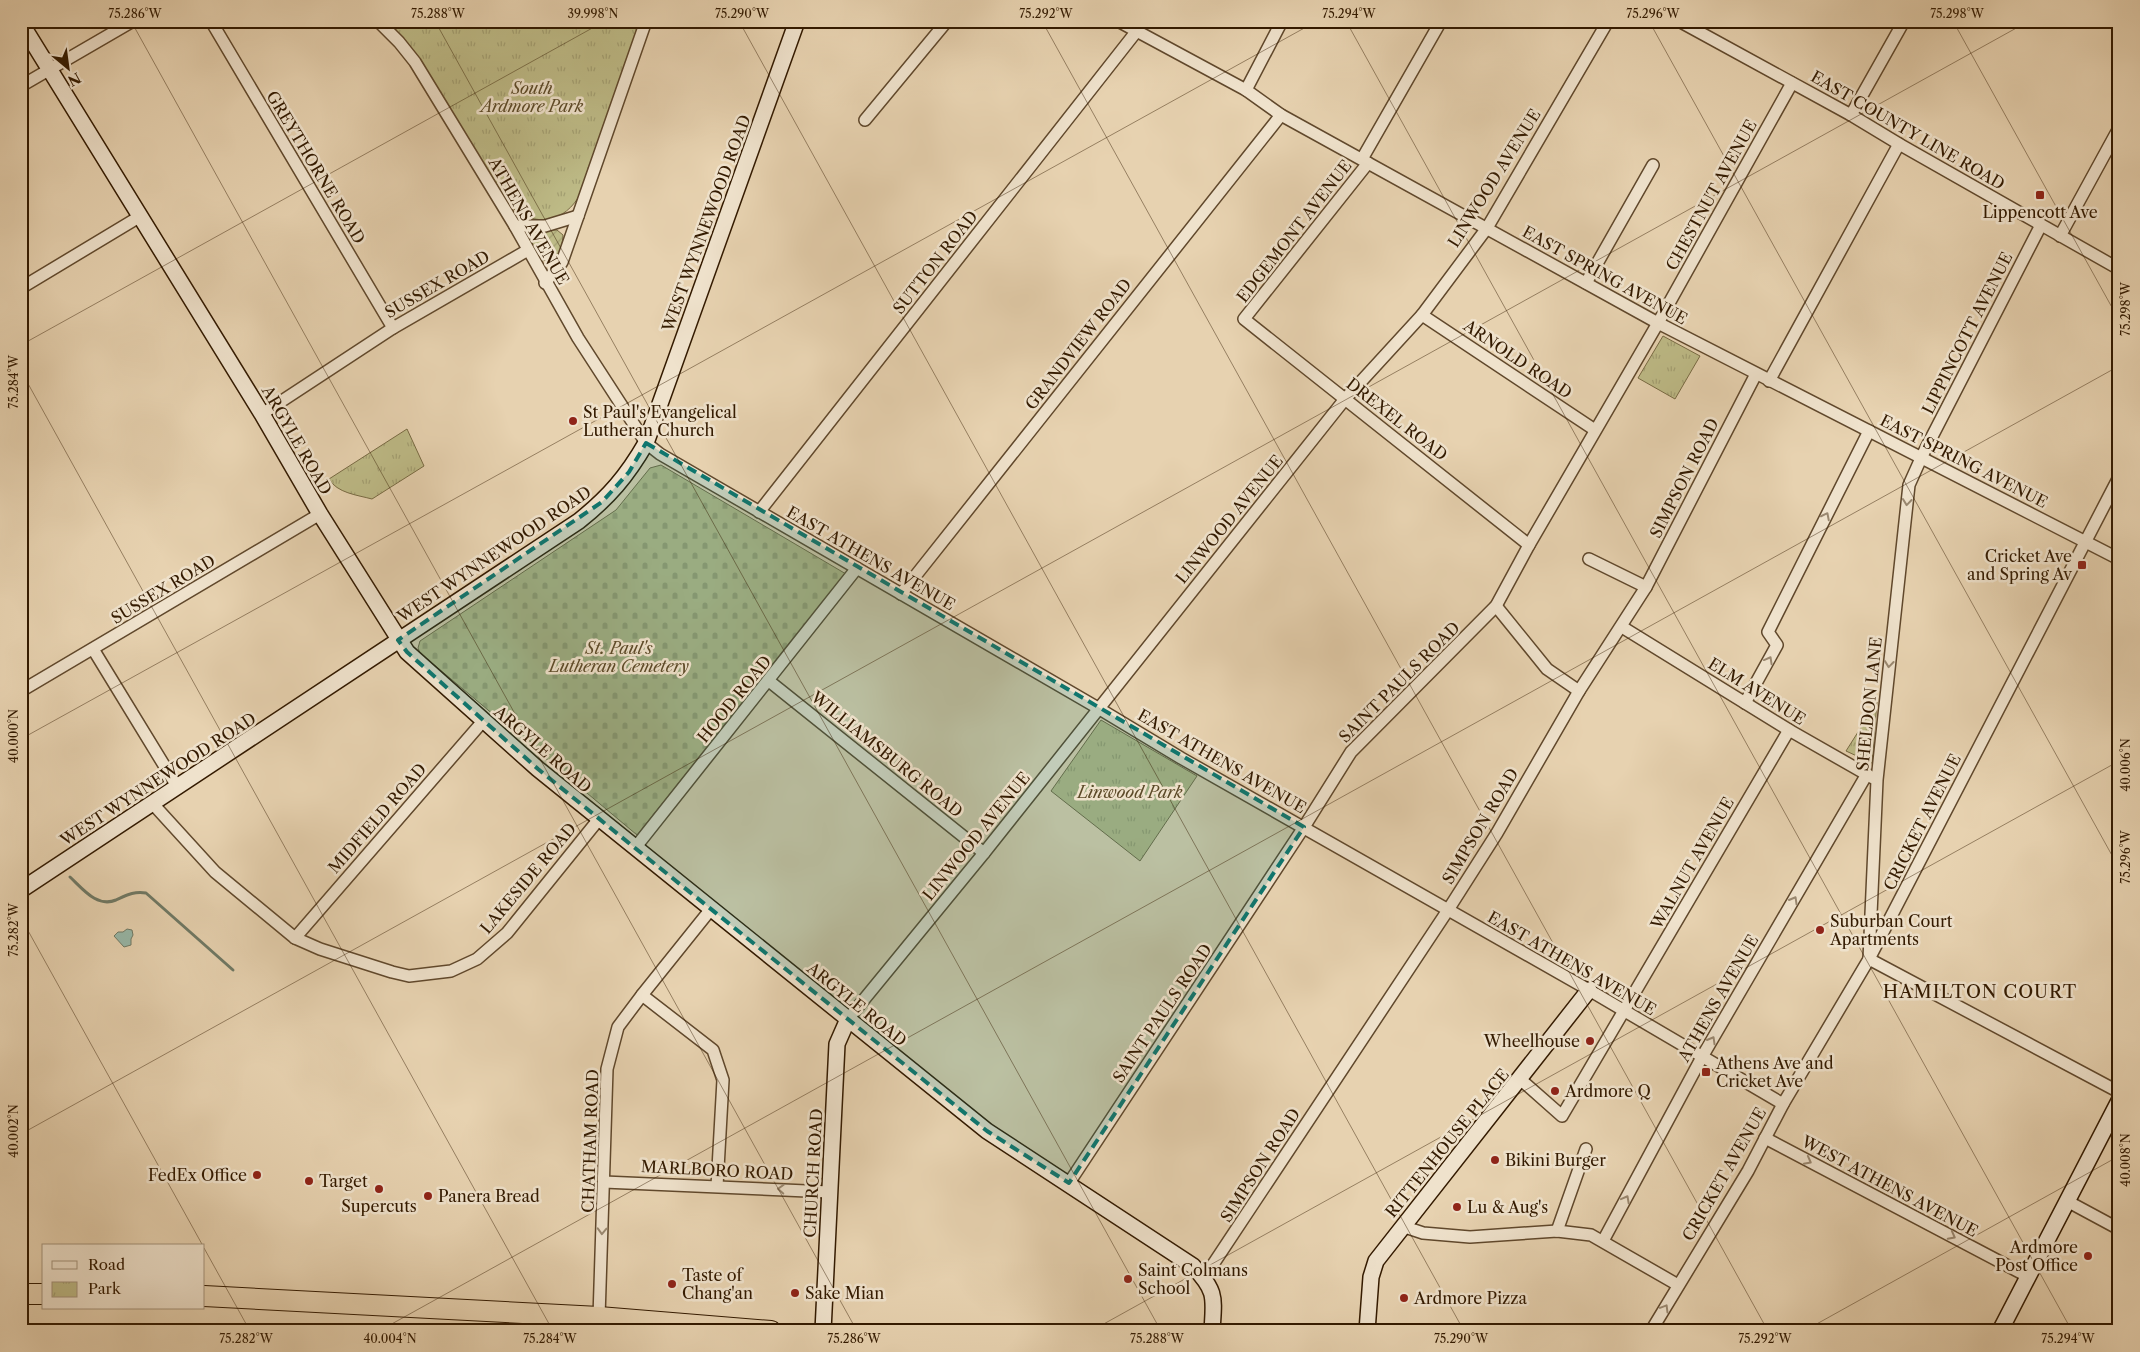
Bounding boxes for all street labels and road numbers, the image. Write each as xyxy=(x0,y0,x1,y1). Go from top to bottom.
street label: EAST COUNTY LINE ROAD xyxy=(1808,66,2008,194)
street label: GREYTHORNE ROAD xyxy=(262,87,370,247)
street label: LINWOOD AVENUE xyxy=(1443,105,1545,251)
street label: WEST WYNNEWOOD ROAD xyxy=(657,112,755,335)
street label: CHESTNUT AVENUE xyxy=(1661,116,1761,274)
street label: ATHENS AVENUE xyxy=(484,153,574,288)
street label: EDGEMONT AVENUE xyxy=(1232,156,1356,306)
street label: SUTTON ROAD xyxy=(888,206,982,318)
street label: EAST SPRING AVENUE xyxy=(1519,221,1691,329)
street label: SUSSEX ROAD xyxy=(381,246,493,322)
street label: LIPPINCOTT AVENUE xyxy=(1917,249,2017,417)
street label: GRANDVIEW ROAD xyxy=(1021,274,1135,414)
street label: ARNOLD ROAD xyxy=(1459,315,1576,403)
street label: DREXEL ROAD xyxy=(1343,373,1451,465)
street label: ARGYLE ROAD xyxy=(257,381,336,498)
street label: EAST SPRING AVENUE xyxy=(1877,410,2051,512)
street label: SIMPSON ROAD xyxy=(1645,415,1723,541)
street label: LINWOOD AVENUE xyxy=(1171,451,1287,587)
street label: WEST WYNNEWOOD ROAD xyxy=(392,482,595,627)
street label: EAST ATHENS AVENUE xyxy=(783,502,959,614)
street label: SUSSEX ROAD xyxy=(107,550,219,628)
street label: SAINT PAULS ROAD xyxy=(1334,617,1464,747)
street label: SHELDON LANE xyxy=(1852,636,1886,772)
street label: HOOD ROAD xyxy=(693,651,775,747)
street label: ELM AVENUE xyxy=(1705,653,1809,729)
street label: WILLIAMSBURG ROAD xyxy=(806,686,967,821)
street label: ARGYLE ROAD xyxy=(489,701,596,797)
street label: EAST ATHENS AVENUE xyxy=(1134,705,1310,817)
street label: WEST WYNNEWOOD ROAD xyxy=(56,708,260,850)
street label: CRICKET AVENUE xyxy=(1879,750,1965,894)
street label: MIDFIELD ROAD xyxy=(324,759,430,877)
street label: SIMPSON ROAD xyxy=(1438,764,1522,888)
street label: LINWOOD AVENUE xyxy=(918,768,1034,904)
street label: WALNUT AVENUE xyxy=(1646,793,1738,933)
street label: LAKESIDE ROAD xyxy=(476,818,580,938)
street label: EAST ATHENS AVENUE xyxy=(1484,907,1660,1019)
street label: ATHENS AVENUE xyxy=(1673,931,1763,1066)
street label: SAINT PAULS ROAD xyxy=(1108,940,1216,1086)
street label: ARGYLE ROAD xyxy=(802,957,911,1050)
street label: RITTENHOUSE PLACE xyxy=(1381,1065,1513,1221)
street label: CHATHAM ROAD xyxy=(577,1069,603,1213)
street label: SIMPSON ROAD xyxy=(1216,1104,1304,1226)
street label: CRICKET AVENUE xyxy=(1678,1104,1770,1244)
street label: CHURCH ROAD xyxy=(800,1108,826,1238)
street label: WEST ATHENS AVENUE xyxy=(1798,1130,1982,1241)
street label: MARLBORO ROAD xyxy=(640,1156,794,1184)

